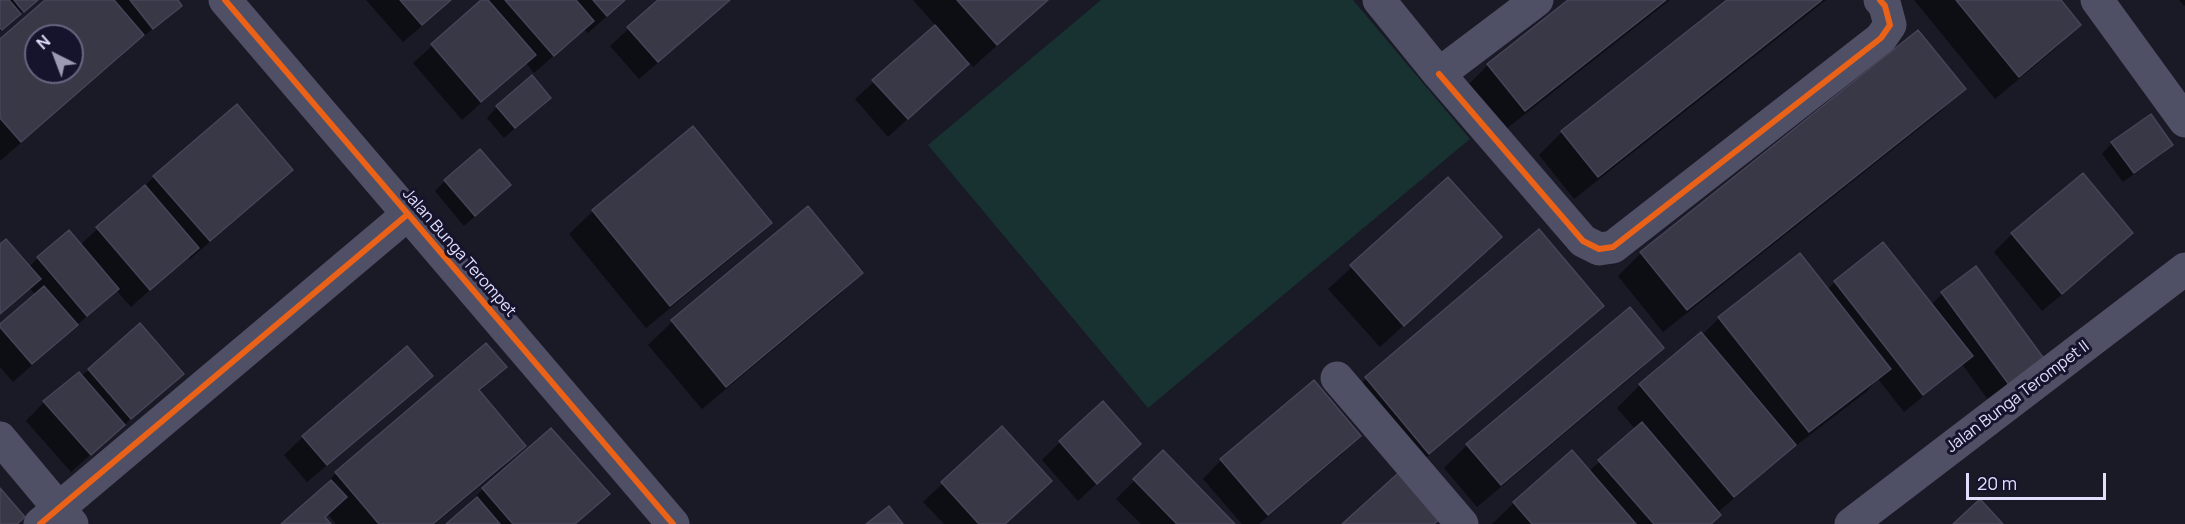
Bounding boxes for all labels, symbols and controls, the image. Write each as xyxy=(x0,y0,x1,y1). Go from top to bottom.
north arrow xyxy=(24,24,84,84)
text: N xyxy=(32,30,55,54)
street label: Jalan Bunga Terompet xyxy=(398,185,520,321)
street label: Jalan Bunga Terompet II xyxy=(1943,337,2093,457)
scale bar xyxy=(1969,461,2108,499)
text: 20 m xyxy=(1977,471,2017,495)

